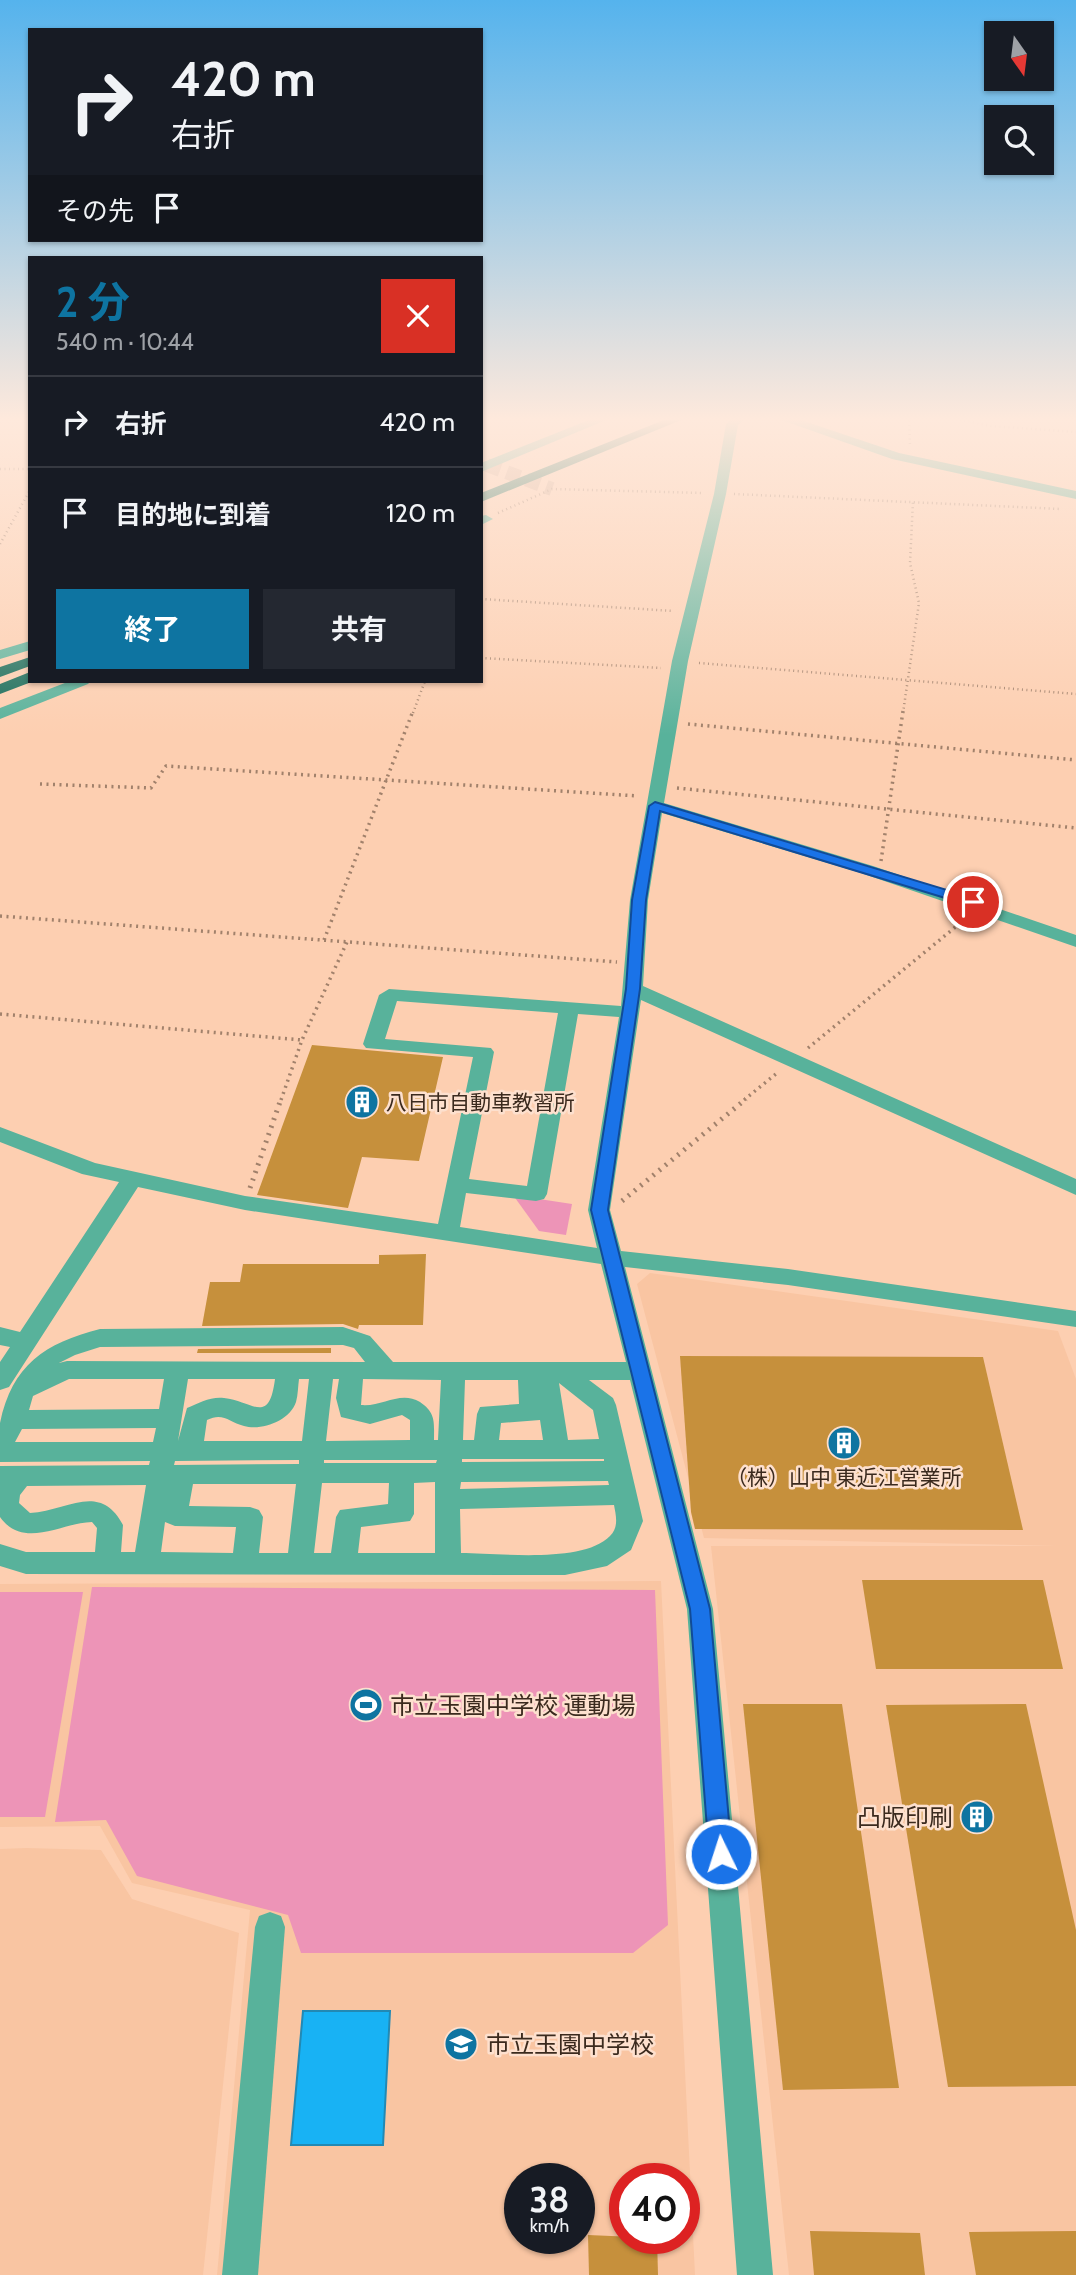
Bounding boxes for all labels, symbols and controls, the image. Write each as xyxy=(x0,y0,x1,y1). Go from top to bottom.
north arrow xyxy=(984,21,1054,91)
map controls xyxy=(984,21,1054,175)
text: 420 m xyxy=(171,49,316,108)
icon: right xyxy=(56,56,147,147)
button: search xyxy=(984,105,1054,175)
text: 右折 xyxy=(171,115,235,154)
icon: arrive xyxy=(148,189,186,227)
text: その先 xyxy=(56,195,134,227)
text: 2 分 xyxy=(56,276,130,328)
button: close xyxy=(381,279,455,353)
text: 540 m · 10:44 xyxy=(56,328,194,356)
icon: right xyxy=(56,403,94,441)
text: 420 m xyxy=(380,406,455,438)
text: 右折 xyxy=(115,408,167,440)
icon: arrive xyxy=(56,494,94,532)
text: 120 m xyxy=(386,497,455,529)
text: 目的地に到着 xyxy=(115,499,271,531)
button: 終了 xyxy=(56,589,249,669)
button: 共有 xyxy=(263,589,455,669)
pin xyxy=(943,872,1003,932)
icon: arrive xyxy=(954,883,992,921)
building icon: 八日市自動車教習所 xyxy=(343,1083,381,1121)
place label: 八日市自動車教習所 xyxy=(386,1090,575,1115)
building icon: （株）山中 東近江営業所 xyxy=(825,1424,863,1462)
place label: （株）山中 東近江営業所 xyxy=(726,1465,962,1490)
sports icon: 市立玉園中学校 運動場 xyxy=(347,1686,385,1724)
place label: 市立玉園中学校 運動場 xyxy=(390,1691,635,1720)
building icon: 凸版印刷 xyxy=(958,1798,996,1836)
place label: 凸版印刷 xyxy=(857,1803,953,1832)
position arrow xyxy=(684,1817,758,1891)
school or university icon: 市立玉園中学校 xyxy=(442,2025,480,2063)
place label: 市立玉園中学校 xyxy=(486,2030,654,2059)
speed limit sign: 40 xyxy=(609,2163,700,2254)
text: 38 xyxy=(529,2178,570,2221)
text: km/h xyxy=(530,2215,569,2237)

